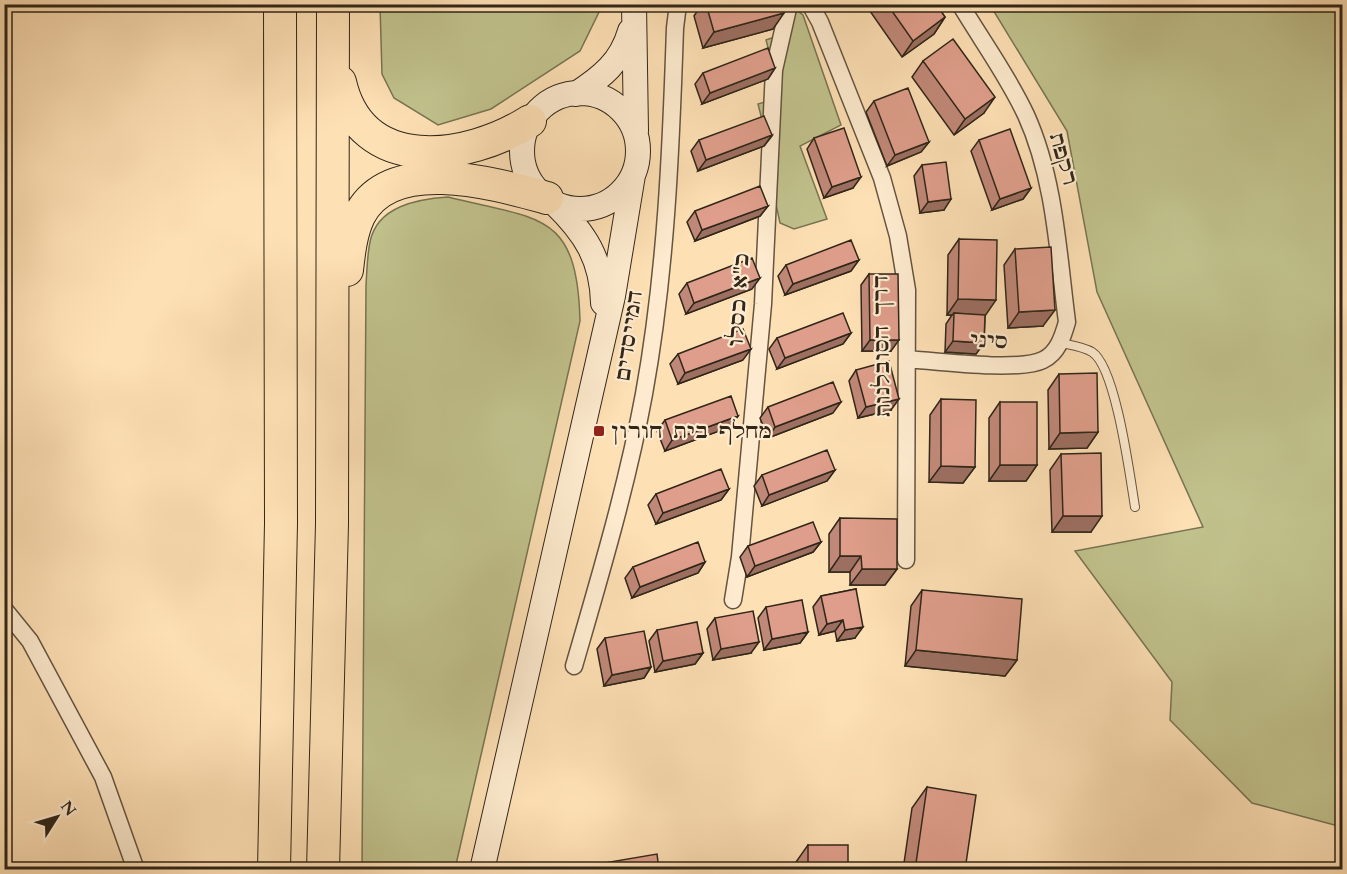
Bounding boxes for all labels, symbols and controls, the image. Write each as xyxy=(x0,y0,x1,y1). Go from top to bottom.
street label: רקפת xyxy=(1042,129,1084,189)
street label: כ"א כסלו xyxy=(721,252,757,348)
street label: דרך הסובלנות xyxy=(866,275,898,417)
street label: המייסדים xyxy=(608,289,650,383)
street label: סיני xyxy=(969,326,1009,356)
place label: מחלף בית חורון xyxy=(611,417,772,446)
marker: מחלף בית חורון xyxy=(592,424,606,438)
north arrow xyxy=(27,787,87,847)
text: N xyxy=(55,796,81,821)

